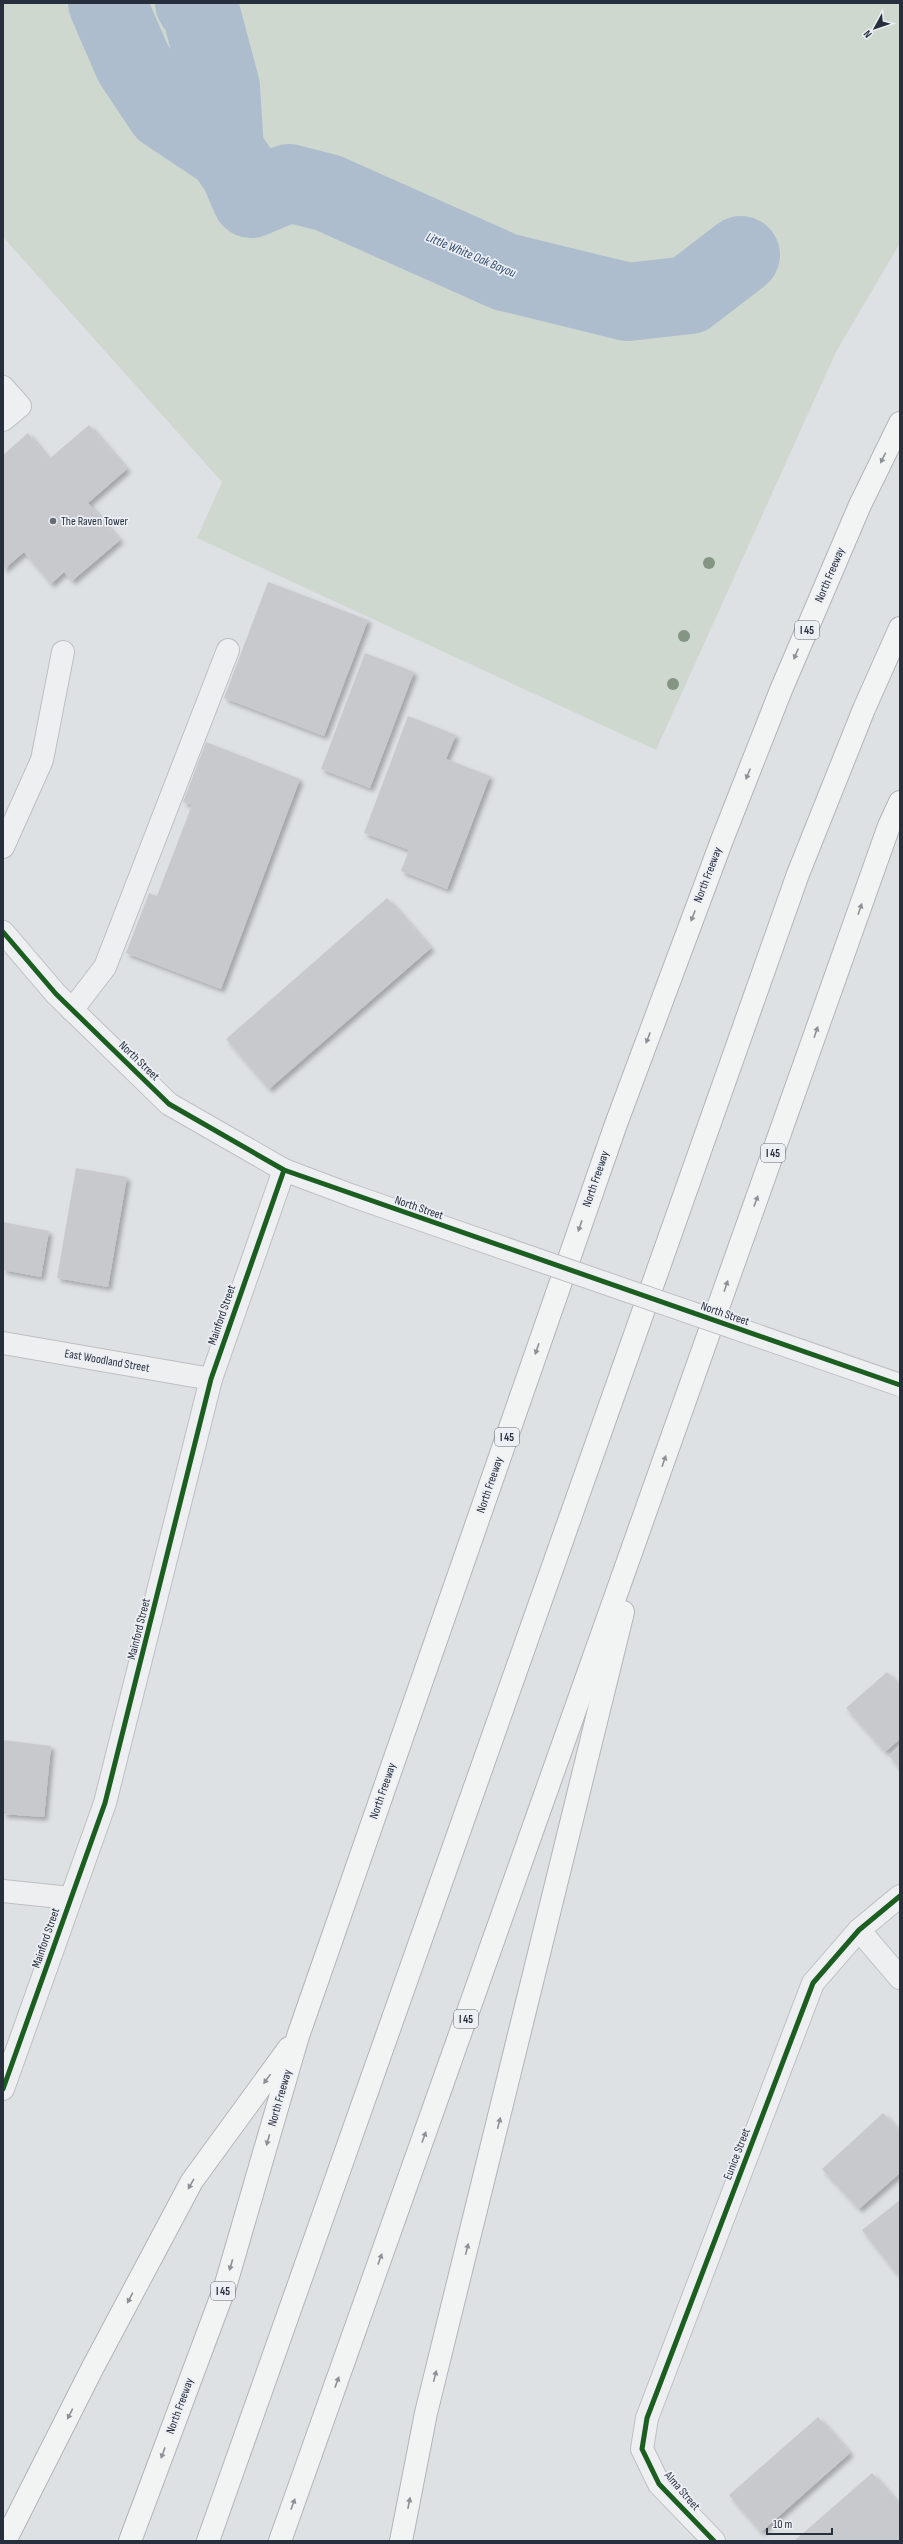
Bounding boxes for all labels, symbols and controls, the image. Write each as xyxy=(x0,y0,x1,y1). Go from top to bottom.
north arrow xyxy=(855,8,895,48)
text: N xyxy=(861,28,875,41)
water label: Little White Oak Bayou xyxy=(424,229,519,281)
one-way arrow xyxy=(880,452,886,464)
place label: The Raven Tower xyxy=(61,514,128,529)
marker: The Raven Tower xyxy=(48,516,58,526)
street label: North Freeway xyxy=(812,545,848,605)
road number: I 45 xyxy=(795,621,819,639)
one-way arrow xyxy=(793,648,799,660)
one-way arrow xyxy=(744,769,750,781)
street label: North Freeway xyxy=(691,845,726,905)
one-way arrow xyxy=(857,903,863,915)
one-way arrow xyxy=(690,911,696,923)
one-way arrow xyxy=(814,1025,820,1037)
one-way arrow xyxy=(644,1032,650,1044)
street label: North Street xyxy=(116,1038,163,1084)
road number: I 45 xyxy=(761,1144,785,1162)
street label: North Freeway xyxy=(579,1149,613,1209)
street label: North Street xyxy=(393,1193,446,1223)
one-way arrow xyxy=(753,1195,759,1207)
one-way arrow xyxy=(577,1221,583,1233)
one-way arrow xyxy=(723,1279,729,1291)
street label: Mainford Street xyxy=(205,1283,239,1347)
street label: North Street xyxy=(699,1299,752,1329)
one-way arrow xyxy=(534,1343,540,1355)
street label: East Woodland Street xyxy=(63,1346,151,1376)
road number: I 45 xyxy=(495,1428,519,1446)
street label: North Freeway xyxy=(473,1455,507,1515)
one-way arrow xyxy=(661,1455,667,1467)
street label: Mainford Street xyxy=(124,1596,154,1661)
street label: North Freeway xyxy=(366,1761,400,1821)
street label: Mainford Street xyxy=(29,1906,63,1970)
road number: I 45 xyxy=(454,2010,478,2028)
street label: North Freeway xyxy=(265,2067,295,2128)
one-way arrow xyxy=(263,2073,271,2084)
one-way arrow xyxy=(496,2117,502,2130)
street label: Eunice Street xyxy=(720,2126,754,2182)
one-way arrow xyxy=(421,2130,427,2142)
one-way arrow xyxy=(265,2135,271,2147)
one-way arrow xyxy=(187,2178,194,2190)
one-way arrow xyxy=(464,2243,470,2255)
one-way arrow xyxy=(378,2253,384,2265)
one-way arrow xyxy=(228,2259,234,2271)
road number: I 45 xyxy=(211,2282,235,2300)
one-way arrow xyxy=(126,2293,133,2304)
one-way arrow xyxy=(433,2369,439,2382)
one-way arrow xyxy=(334,2375,340,2387)
street label: North Freeway xyxy=(163,2376,197,2436)
one-way arrow xyxy=(66,2408,73,2420)
one-way arrow xyxy=(159,2448,165,2460)
street label: Alma Street xyxy=(660,2468,703,2514)
one-way arrow xyxy=(406,2497,412,2509)
one-way arrow xyxy=(291,2498,297,2510)
scale bar xyxy=(767,2510,832,2536)
text: 10 m xyxy=(773,2517,792,2532)

